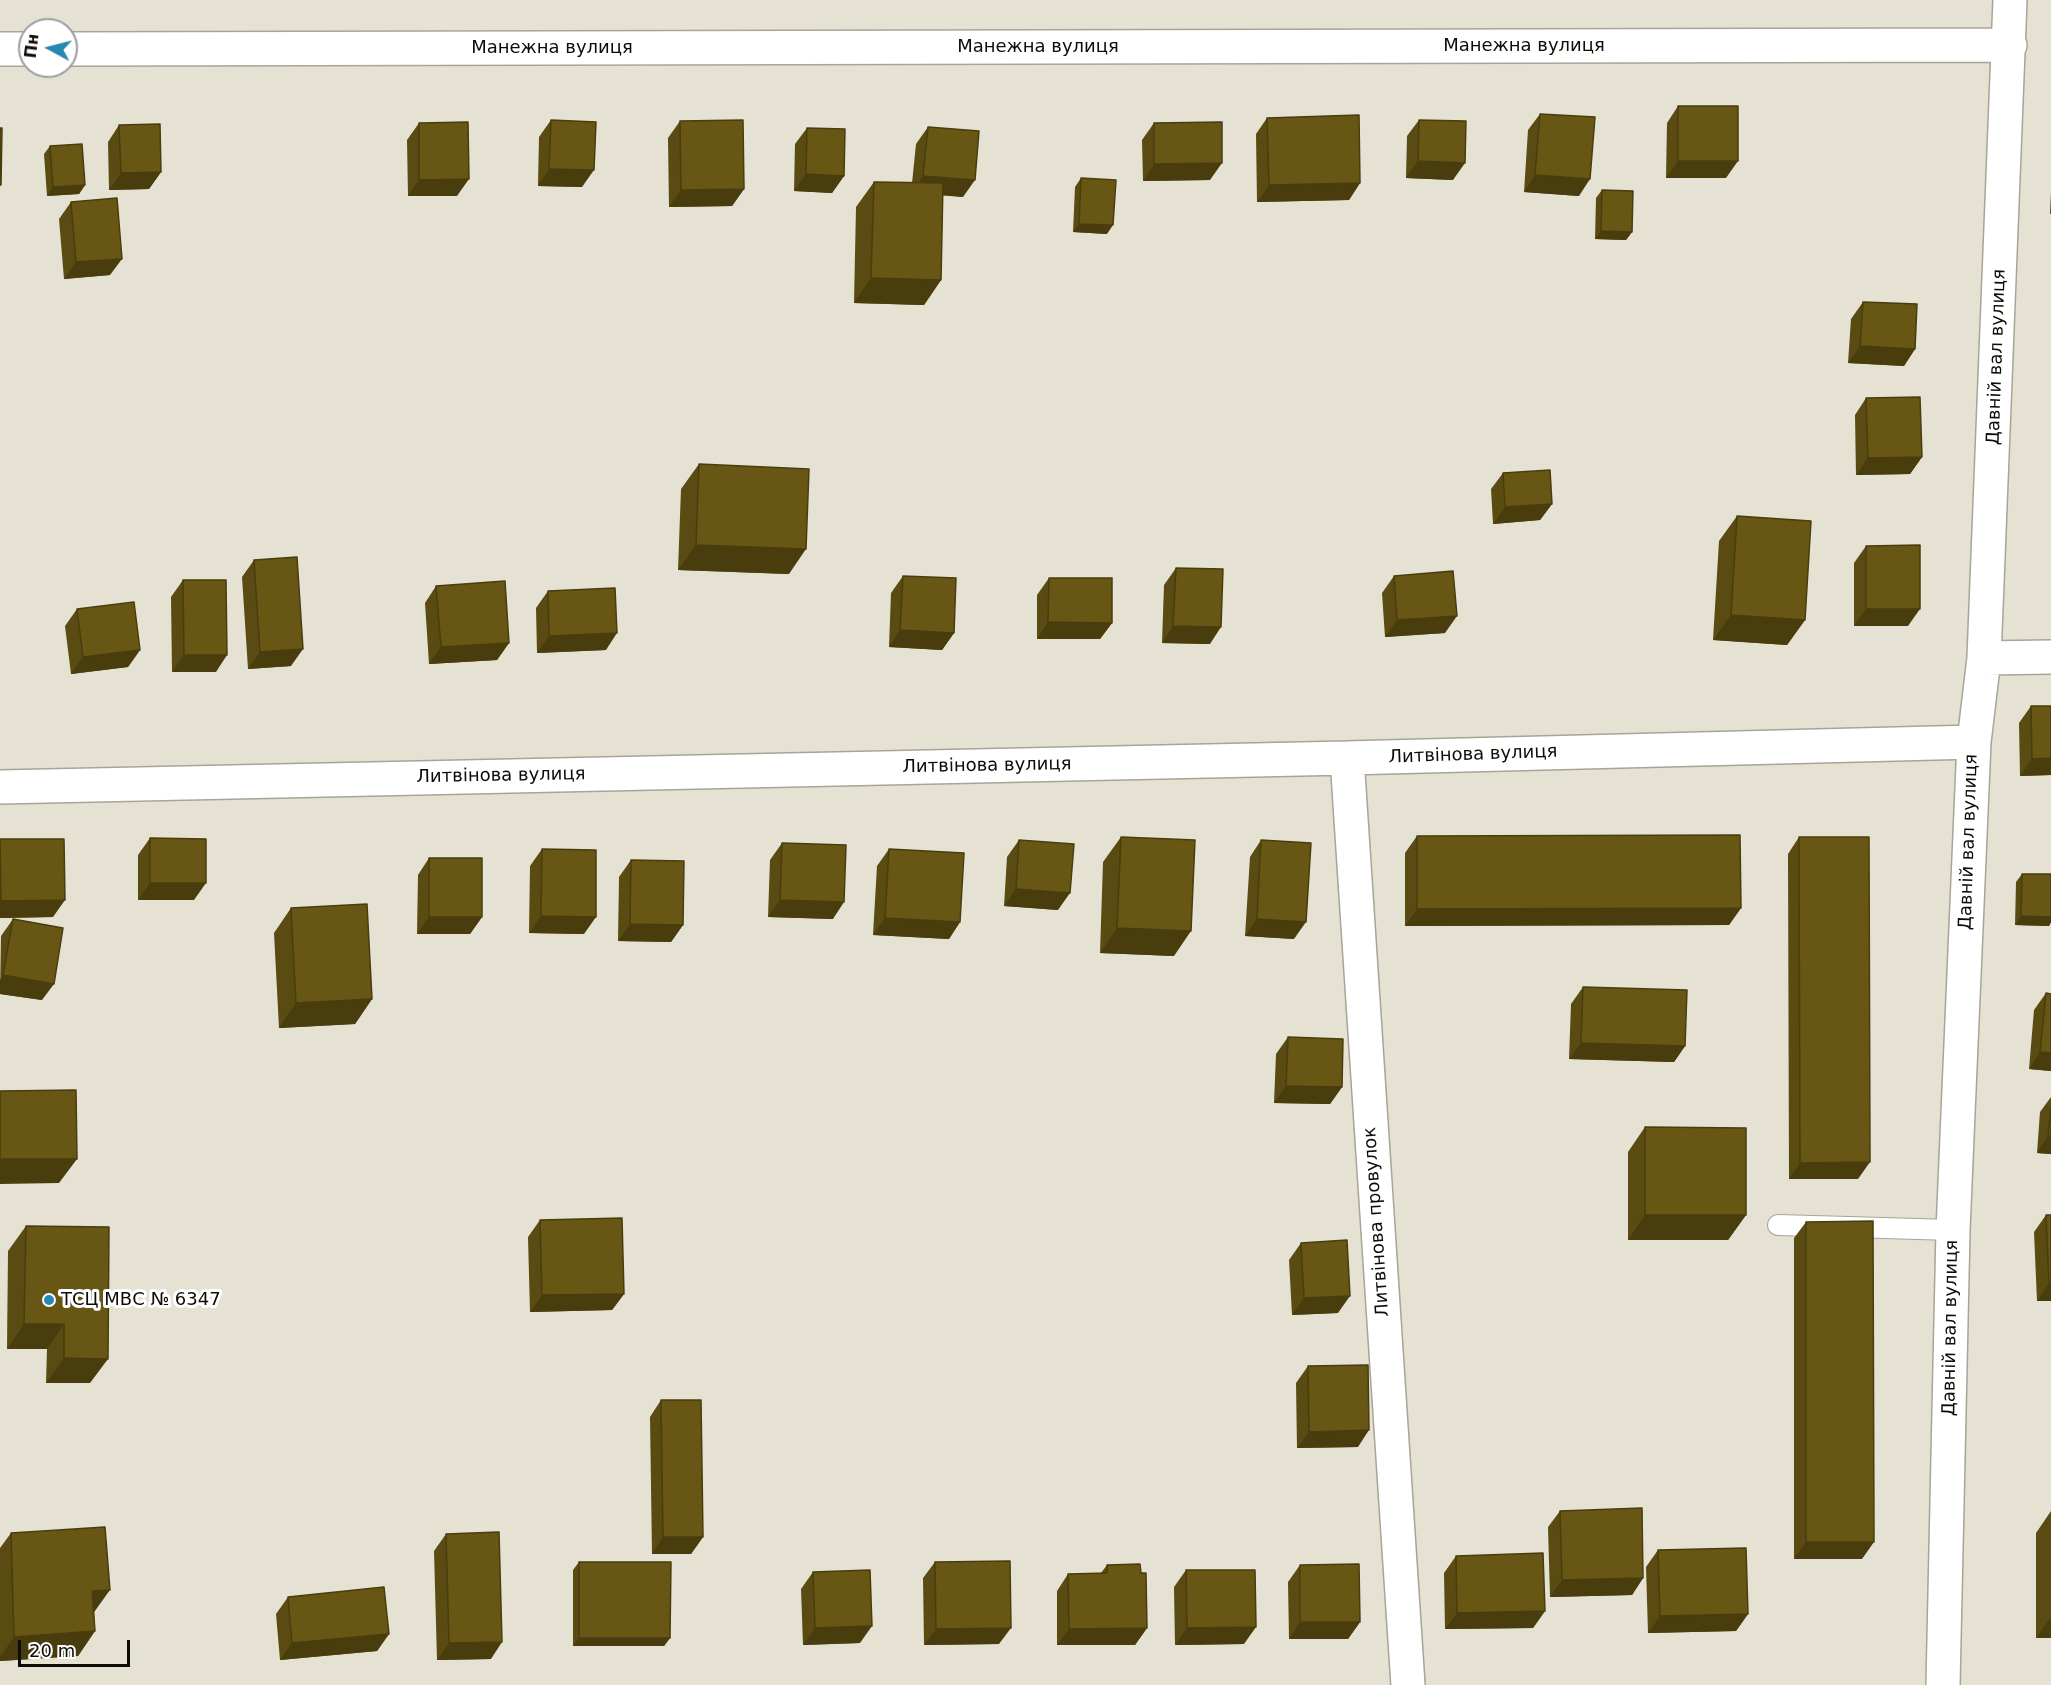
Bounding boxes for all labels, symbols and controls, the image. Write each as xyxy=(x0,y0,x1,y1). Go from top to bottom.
north arrow xyxy=(18,18,78,78)
text: Пн xyxy=(21,33,43,59)
street label: Манежна вулиця xyxy=(1443,35,1605,57)
street label: Манежна вулиця xyxy=(957,36,1119,58)
street label: Манежна вулиця xyxy=(471,37,633,59)
street label: Давній вал вулиця xyxy=(1983,269,2011,445)
street label: Литвінова вулиця xyxy=(1388,741,1558,769)
street label: Литвінова вулиця xyxy=(902,754,1072,778)
street label: Давній вал вулиця xyxy=(1955,754,1983,930)
street label: Литвінова вулиця xyxy=(416,764,586,788)
street label: Литвінова провулок xyxy=(1360,1126,1394,1318)
street label: Давній вал вулиця xyxy=(1939,1240,1963,1416)
place label: ТСЦ МВС № 6347 xyxy=(61,1289,221,1311)
marker: ТСЦ МВС № 6347 xyxy=(42,1293,56,1307)
scale bar xyxy=(21,1628,134,1666)
text: 20 m xyxy=(29,1640,75,1661)

